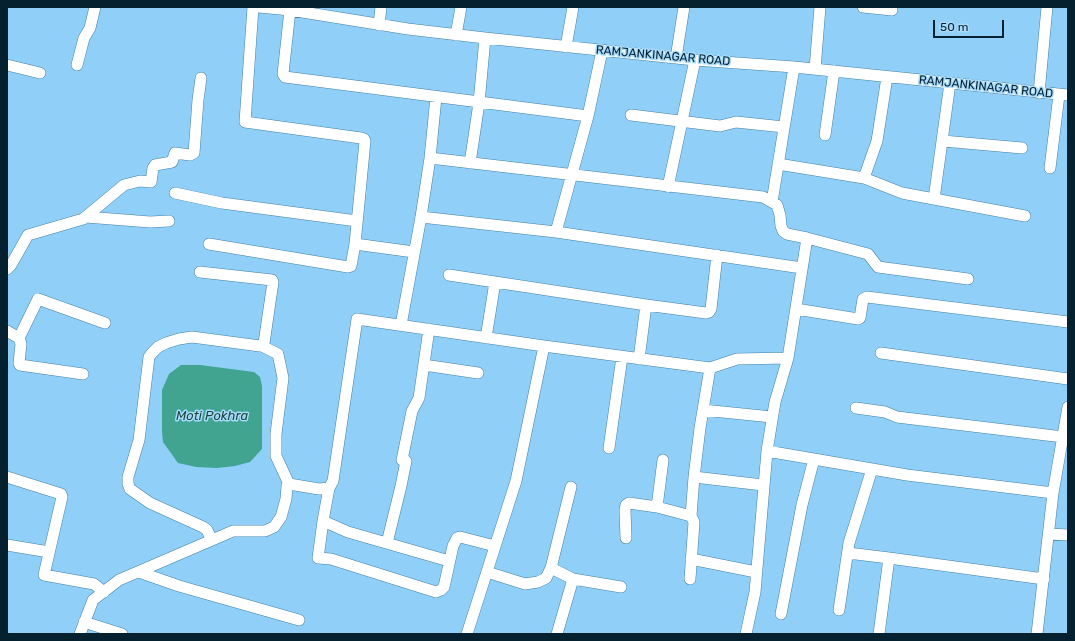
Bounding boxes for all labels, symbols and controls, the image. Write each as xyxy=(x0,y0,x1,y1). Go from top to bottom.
scale bar xyxy=(935,12,1006,38)
text: 50 m xyxy=(940,20,968,34)
street label: RAMJANKINAGAR ROAD xyxy=(595,43,731,69)
street label: RAMJANKINAGAR ROAD xyxy=(918,73,1054,101)
water label: Moti Pokhra xyxy=(176,408,248,424)

